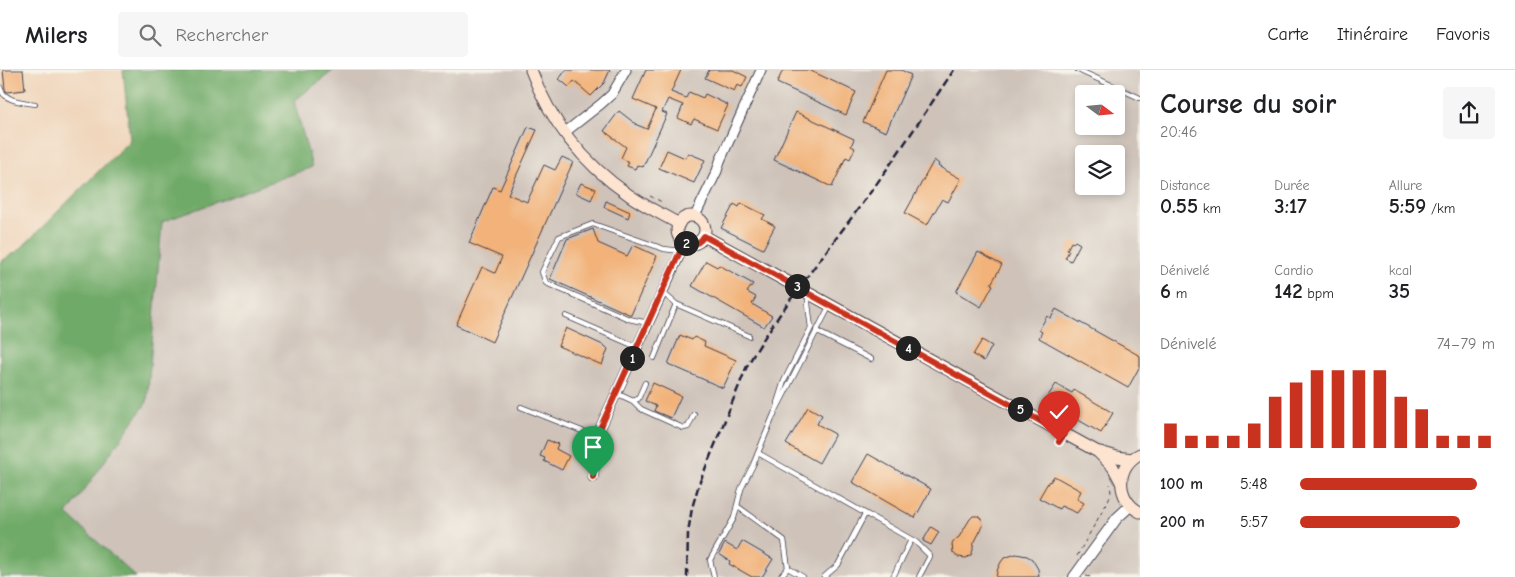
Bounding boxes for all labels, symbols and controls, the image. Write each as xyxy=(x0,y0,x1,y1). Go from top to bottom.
search box xyxy=(118,12,468,57)
text: Milers xyxy=(25,21,88,49)
icon: search xyxy=(136,21,164,49)
text: Rechercher xyxy=(176,24,268,46)
text: Carte xyxy=(1268,24,1309,45)
text: Itinéraire xyxy=(1337,24,1408,45)
text: Favoris xyxy=(1436,24,1490,45)
north arrow xyxy=(1075,85,1125,135)
map controls xyxy=(1075,85,1125,195)
button: share xyxy=(1443,87,1495,139)
text: Course du soir xyxy=(1160,88,1336,120)
text: 20:46 xyxy=(1160,123,1197,141)
button: layers xyxy=(1075,145,1125,195)
text: Distance xyxy=(1160,177,1210,194)
text: Durée xyxy=(1274,177,1309,194)
text: Allure xyxy=(1389,177,1422,194)
text: 0.55 xyxy=(1160,194,1198,218)
text: 3:17 xyxy=(1274,194,1307,218)
text: 5:59 xyxy=(1389,194,1426,218)
text: km xyxy=(1198,200,1221,217)
text: /km xyxy=(1426,200,1455,217)
pin: 2 xyxy=(674,230,698,256)
text: 2 xyxy=(683,235,690,252)
text: Dénivelé xyxy=(1160,262,1209,279)
text: Cardio xyxy=(1274,262,1313,279)
text: kcal xyxy=(1389,262,1412,279)
pin: 3 xyxy=(784,274,810,298)
text: 3 xyxy=(794,278,801,295)
text: 6 xyxy=(1160,279,1171,303)
text: 142 xyxy=(1274,279,1303,303)
text: 35 xyxy=(1389,279,1410,303)
text: m xyxy=(1171,285,1187,302)
text: bpm xyxy=(1303,285,1334,302)
text: Dénivelé xyxy=(1160,335,1216,353)
text: 74–79 m xyxy=(1437,335,1495,353)
pin: 4 xyxy=(896,336,920,360)
text: 4 xyxy=(905,340,912,357)
pin: 1 xyxy=(620,346,644,370)
text: 1 xyxy=(630,350,635,367)
pin xyxy=(1038,391,1080,442)
pin: 5 xyxy=(1008,396,1032,422)
icon: check xyxy=(1045,398,1073,426)
text: 5 xyxy=(1017,401,1024,418)
pin xyxy=(572,426,614,477)
icon: arrive xyxy=(579,433,607,461)
text: 100 m xyxy=(1160,475,1203,493)
text: 5:48 xyxy=(1240,475,1268,493)
text: 200 m xyxy=(1160,513,1205,531)
text: 5:57 xyxy=(1240,513,1268,531)

